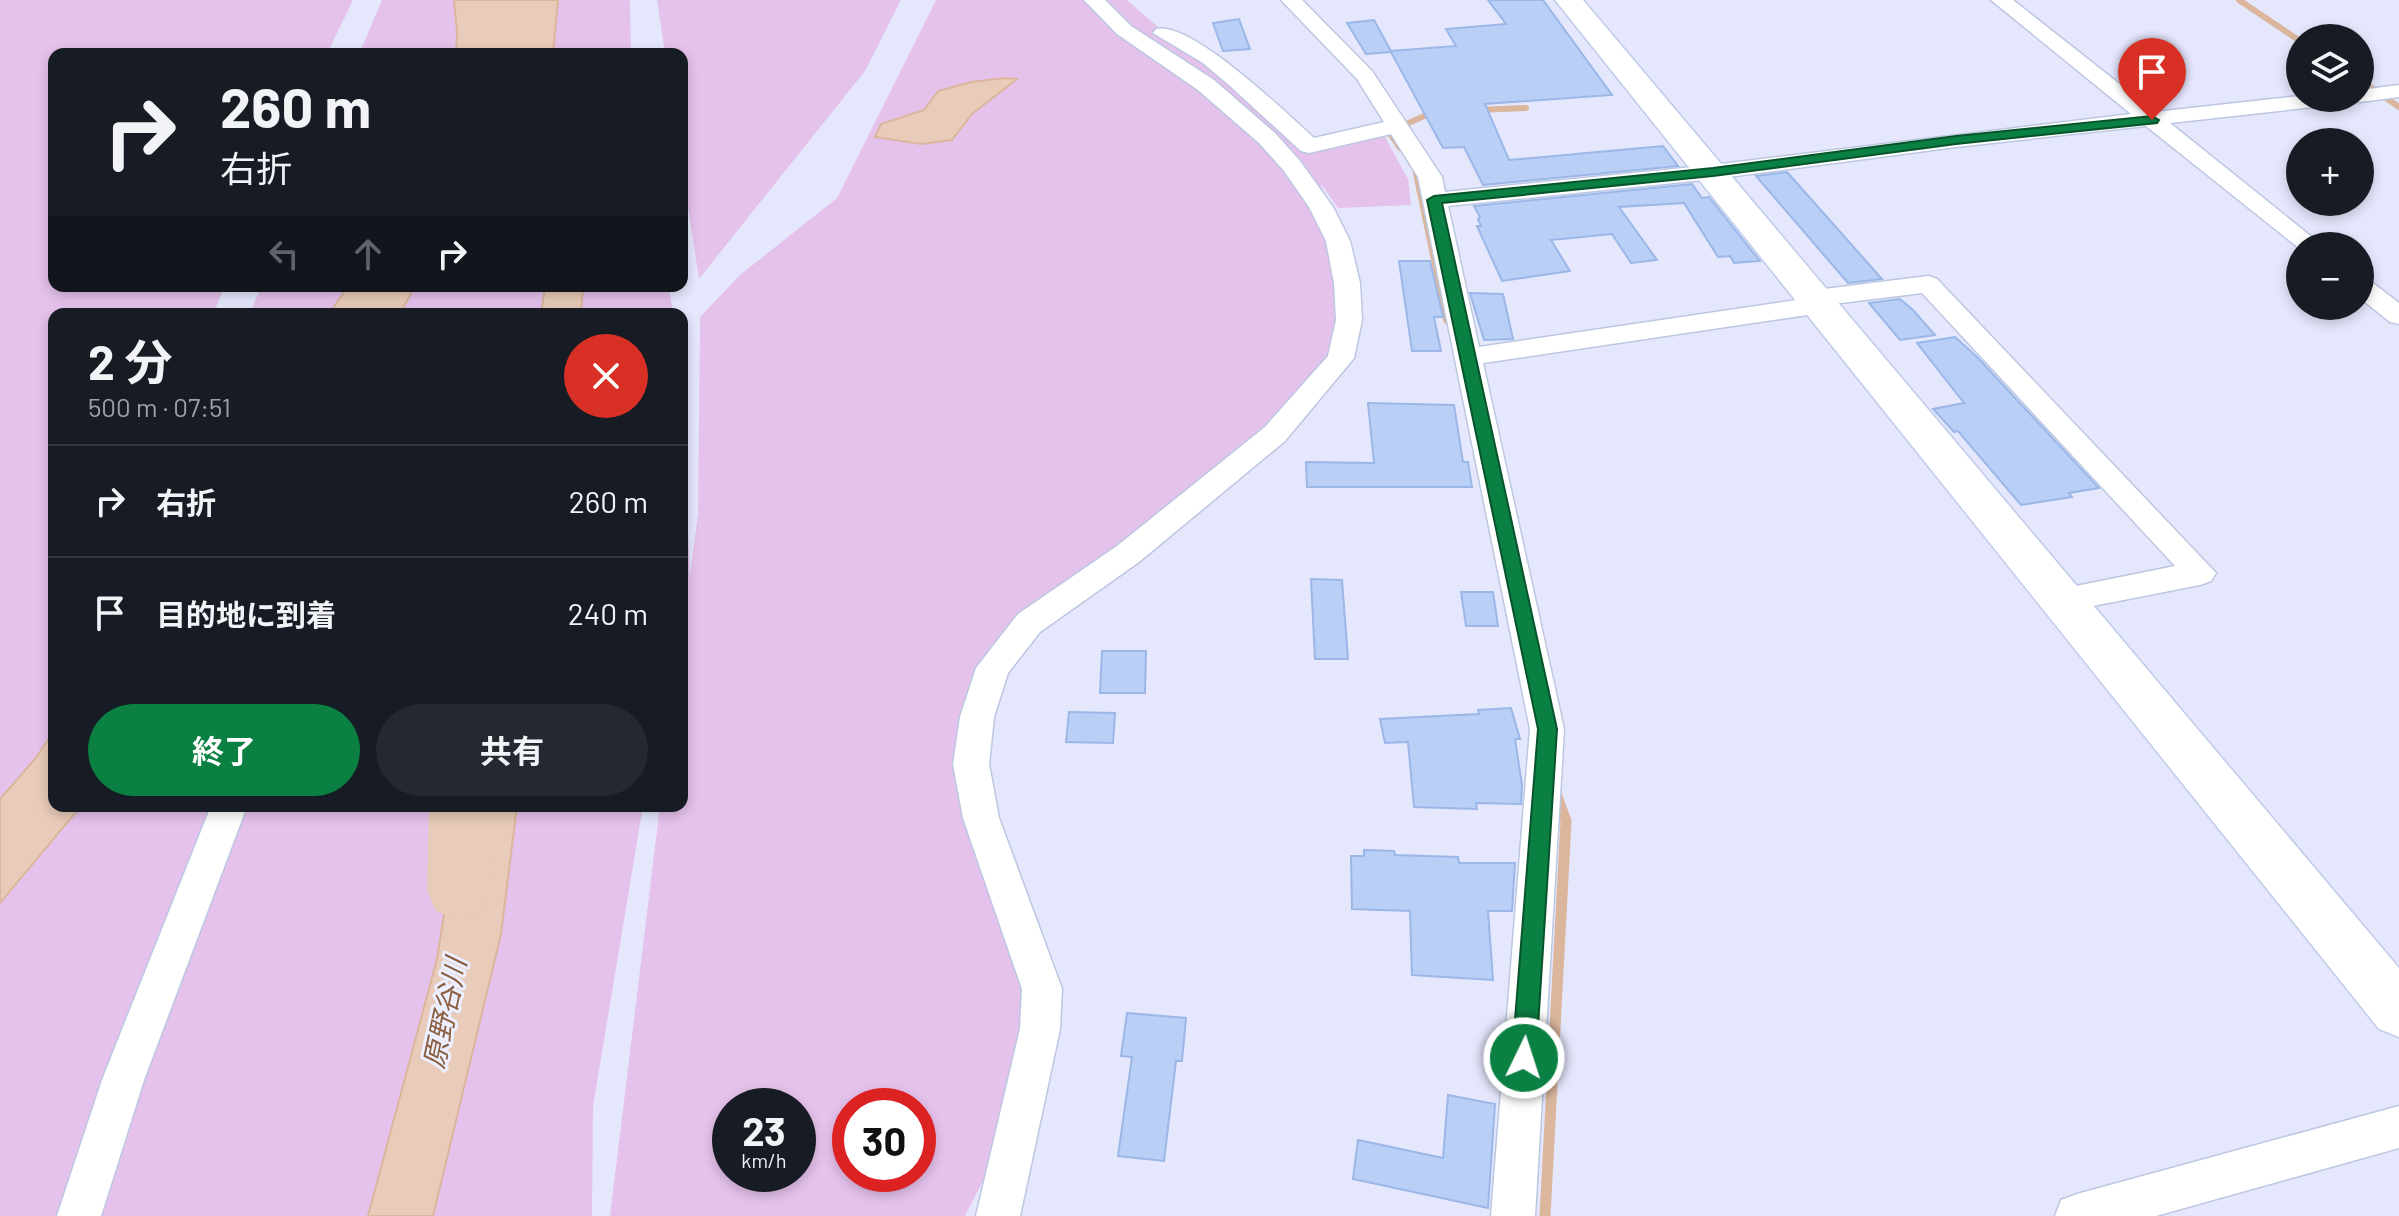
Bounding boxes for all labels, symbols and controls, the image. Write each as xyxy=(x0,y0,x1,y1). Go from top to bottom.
map controls xyxy=(2286,24,2374,320)
button: layers xyxy=(2286,24,2374,112)
pin xyxy=(2118,38,2186,120)
icon: arrive xyxy=(2130,50,2174,94)
text: 260 m xyxy=(220,72,371,139)
icon: right xyxy=(88,80,192,184)
button: + xyxy=(2286,128,2374,216)
text: 右折 xyxy=(220,146,292,189)
icon: left xyxy=(262,232,306,276)
icon: ahead xyxy=(346,232,390,276)
icon: right xyxy=(430,232,474,276)
button: − xyxy=(2286,232,2374,320)
text: 2 分 xyxy=(88,332,172,390)
button: close xyxy=(564,334,648,418)
text: 500 m · 07:51 xyxy=(88,391,231,422)
icon: right xyxy=(88,479,132,523)
text: 260 m xyxy=(569,483,648,519)
text: 右折 xyxy=(156,484,216,520)
icon: arrive xyxy=(88,591,132,635)
text: 240 m xyxy=(568,595,648,631)
text: 目的地に到着 xyxy=(156,596,336,632)
button: 終了 xyxy=(88,704,360,796)
button: 共有 xyxy=(376,704,648,796)
water label: 原野谷川 xyxy=(416,952,473,1071)
position arrow xyxy=(1482,1016,1566,1100)
speed limit sign: 30 xyxy=(832,1088,936,1192)
text: 23 xyxy=(742,1106,786,1154)
text: km/h xyxy=(741,1148,787,1172)

